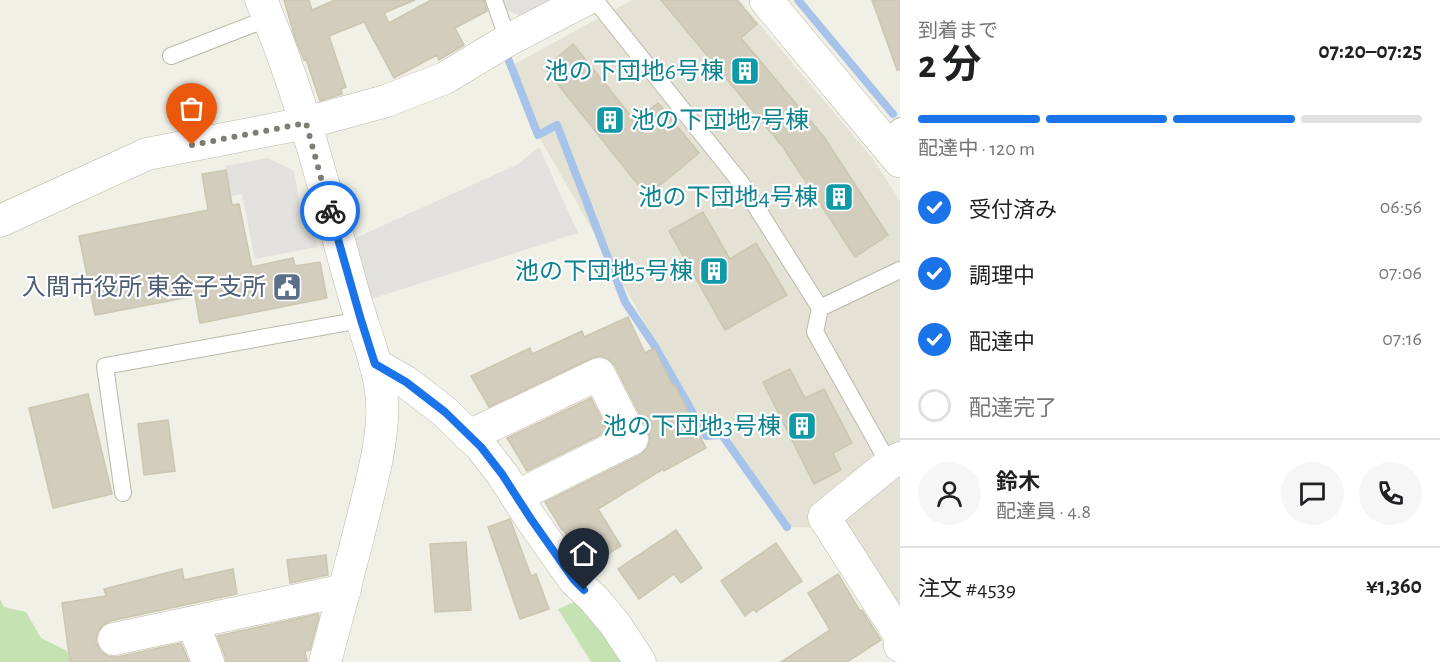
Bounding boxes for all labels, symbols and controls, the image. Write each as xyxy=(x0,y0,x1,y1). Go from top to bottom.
text: 到着まで xyxy=(918,21,998,41)
text: 07:20–07:25 xyxy=(1318,40,1422,62)
text: 2 分 xyxy=(918,46,981,85)
building icon: 池の下団地6号棟 xyxy=(729,55,761,87)
place label: 池の下団地6号棟 xyxy=(545,58,724,84)
pin xyxy=(166,83,217,145)
icon: bag xyxy=(175,92,208,125)
building icon: 池の下団地7号棟 xyxy=(594,104,626,136)
place label: 池の下団地7号棟 xyxy=(631,107,809,133)
text: 配達中 · 120 m xyxy=(918,139,1035,159)
courier xyxy=(300,181,360,241)
building icon: 池の下団地4号棟 xyxy=(823,181,855,213)
place label: 池の下団地4号棟 xyxy=(638,184,818,210)
icon: check xyxy=(918,191,951,224)
icon: bike xyxy=(314,195,347,228)
text: 06:56 xyxy=(1380,197,1422,217)
text: 受付済み xyxy=(969,199,1057,221)
building icon: 池の下団地5号棟 xyxy=(698,255,730,287)
icon: check xyxy=(918,257,951,290)
place label: 池の下団地5号棟 xyxy=(515,258,693,284)
text: 07:06 xyxy=(1379,263,1422,283)
text: 調理中 xyxy=(969,265,1035,287)
public building icon: 入間市役所 東金子支所 xyxy=(271,271,303,303)
place label: 入間市役所 東金子支所 xyxy=(22,274,266,300)
icon: check xyxy=(918,323,951,356)
text: 07:16 xyxy=(1382,329,1422,349)
text: 配達中 xyxy=(969,331,1035,353)
text: 配達完了 xyxy=(969,397,1057,419)
building icon: 池の下団地3号棟 xyxy=(786,410,818,442)
place label: 池の下団地3号棟 xyxy=(603,413,781,439)
button: person xyxy=(918,462,981,525)
button: chat xyxy=(1281,462,1344,525)
button: phone xyxy=(1359,462,1422,525)
text: 鈴木 xyxy=(996,471,1040,493)
text: 配達員 · 4.8 xyxy=(996,502,1091,522)
pin xyxy=(558,528,609,590)
icon: home xyxy=(567,537,600,570)
text: ¥1,360 xyxy=(1366,575,1422,597)
text: 注文 #4539 xyxy=(918,578,1016,600)

